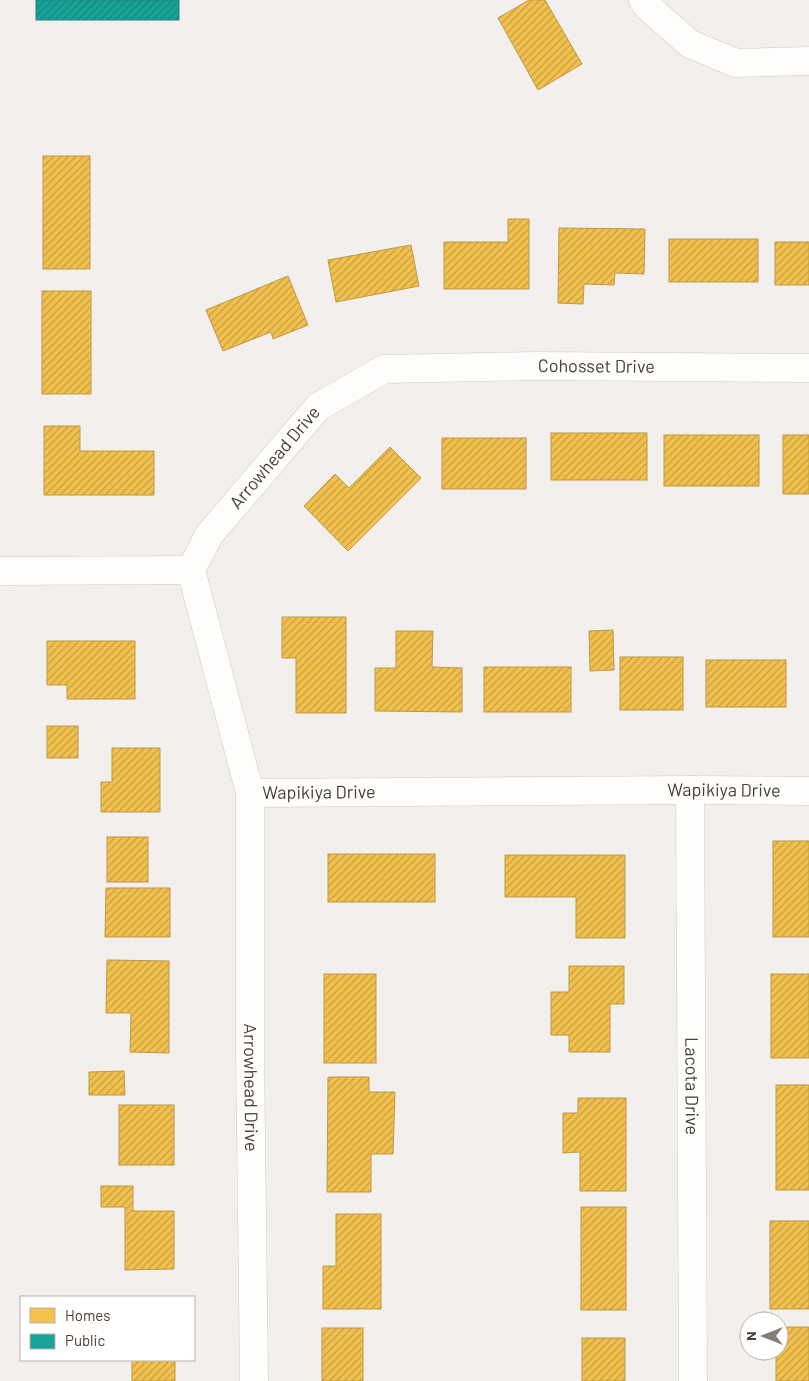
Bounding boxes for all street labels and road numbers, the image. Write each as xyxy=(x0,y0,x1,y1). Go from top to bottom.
street label: Cohosset Drive xyxy=(538,354,655,377)
street label: Arrowhead Drive xyxy=(224,401,324,513)
street label: Wapikiya Drive xyxy=(667,778,781,801)
street label: Wapikiya Drive xyxy=(262,780,376,803)
street label: Arrowhead Drive xyxy=(240,1023,263,1152)
street label: Lacota Drive xyxy=(681,1037,704,1135)

